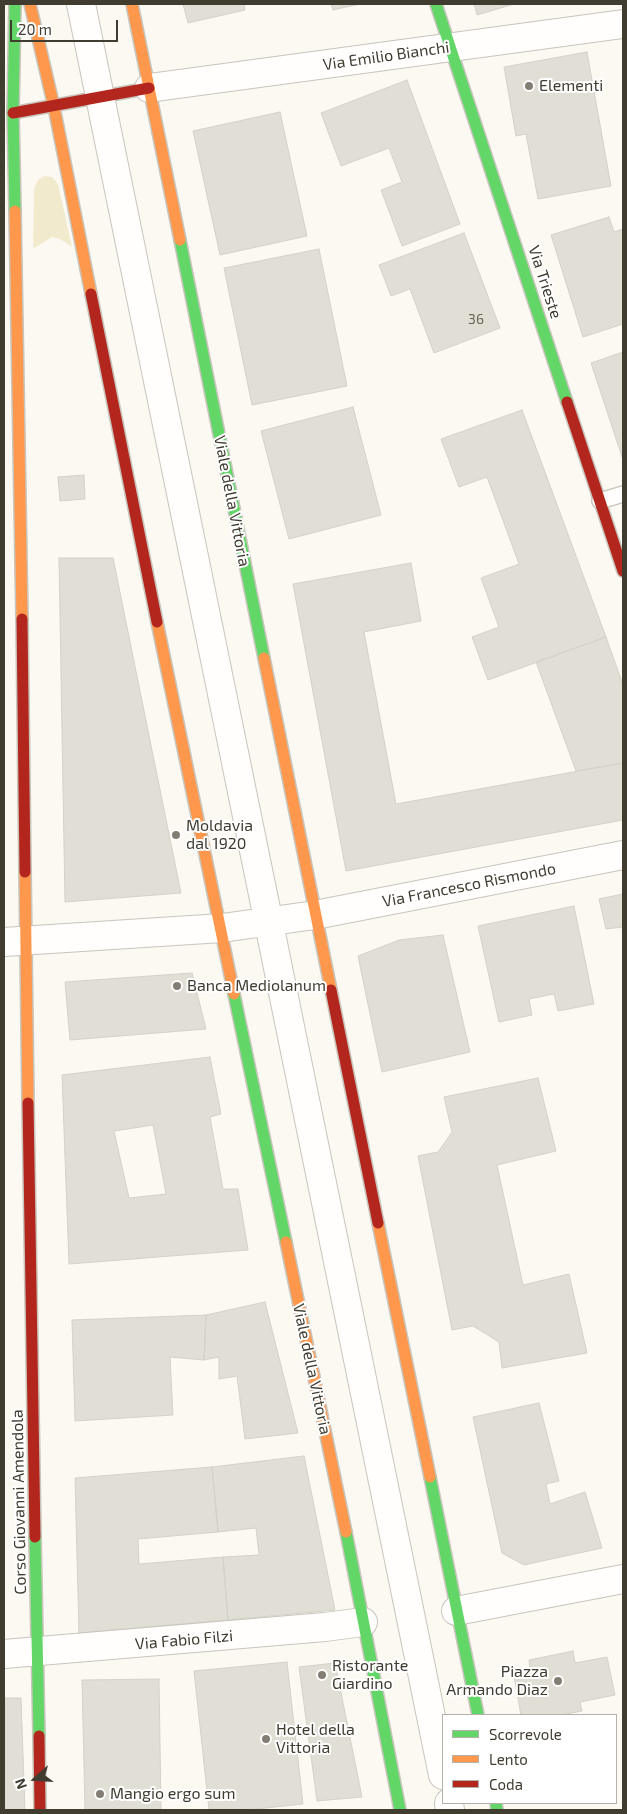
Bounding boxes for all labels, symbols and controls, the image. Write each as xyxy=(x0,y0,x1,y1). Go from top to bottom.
scale bar xyxy=(12,10,120,42)
text: 20 m xyxy=(18,20,52,38)
street label: Via Emilio Bianchi xyxy=(322,38,450,74)
place label: Elementi xyxy=(539,76,603,96)
marker: Elementi xyxy=(523,80,535,92)
street label: Via Trieste xyxy=(524,243,566,321)
house number: 36 xyxy=(468,311,484,327)
street label: Viale della Vittoria xyxy=(210,434,254,568)
place label: Moldavia dal 1920 xyxy=(186,816,253,854)
marker: Moldavia dal 1920 xyxy=(170,829,182,841)
street label: Via Francesco Rismondo xyxy=(381,859,557,911)
place label: Banca Mediolanum xyxy=(187,976,326,996)
marker: Banca Mediolanum xyxy=(171,980,183,992)
street label: Viale della Vittoria xyxy=(289,1302,335,1436)
street label: Corso Giovanni Amendola xyxy=(8,1409,30,1595)
street label: Via Fabio Filzi xyxy=(134,1626,234,1654)
place label: Ristorante Giardino xyxy=(332,1656,408,1694)
place label: Piazza Armando Diaz xyxy=(446,1662,548,1700)
marker: Ristorante Giardino xyxy=(316,1669,328,1681)
marker: Piazza Armando Diaz xyxy=(552,1675,564,1687)
legend xyxy=(442,1714,617,1804)
place label: Hotel della Vittoria xyxy=(276,1720,355,1758)
text: Scorrevole xyxy=(489,1725,562,1743)
marker: Hotel della Vittoria xyxy=(260,1733,272,1745)
text: Lento xyxy=(489,1750,528,1768)
north arrow xyxy=(10,1754,60,1804)
text: Coda xyxy=(489,1775,523,1793)
text: N xyxy=(11,1777,30,1792)
place label: Mangio ergo sum xyxy=(110,1784,235,1804)
marker: Mangio ergo sum xyxy=(94,1788,106,1800)

